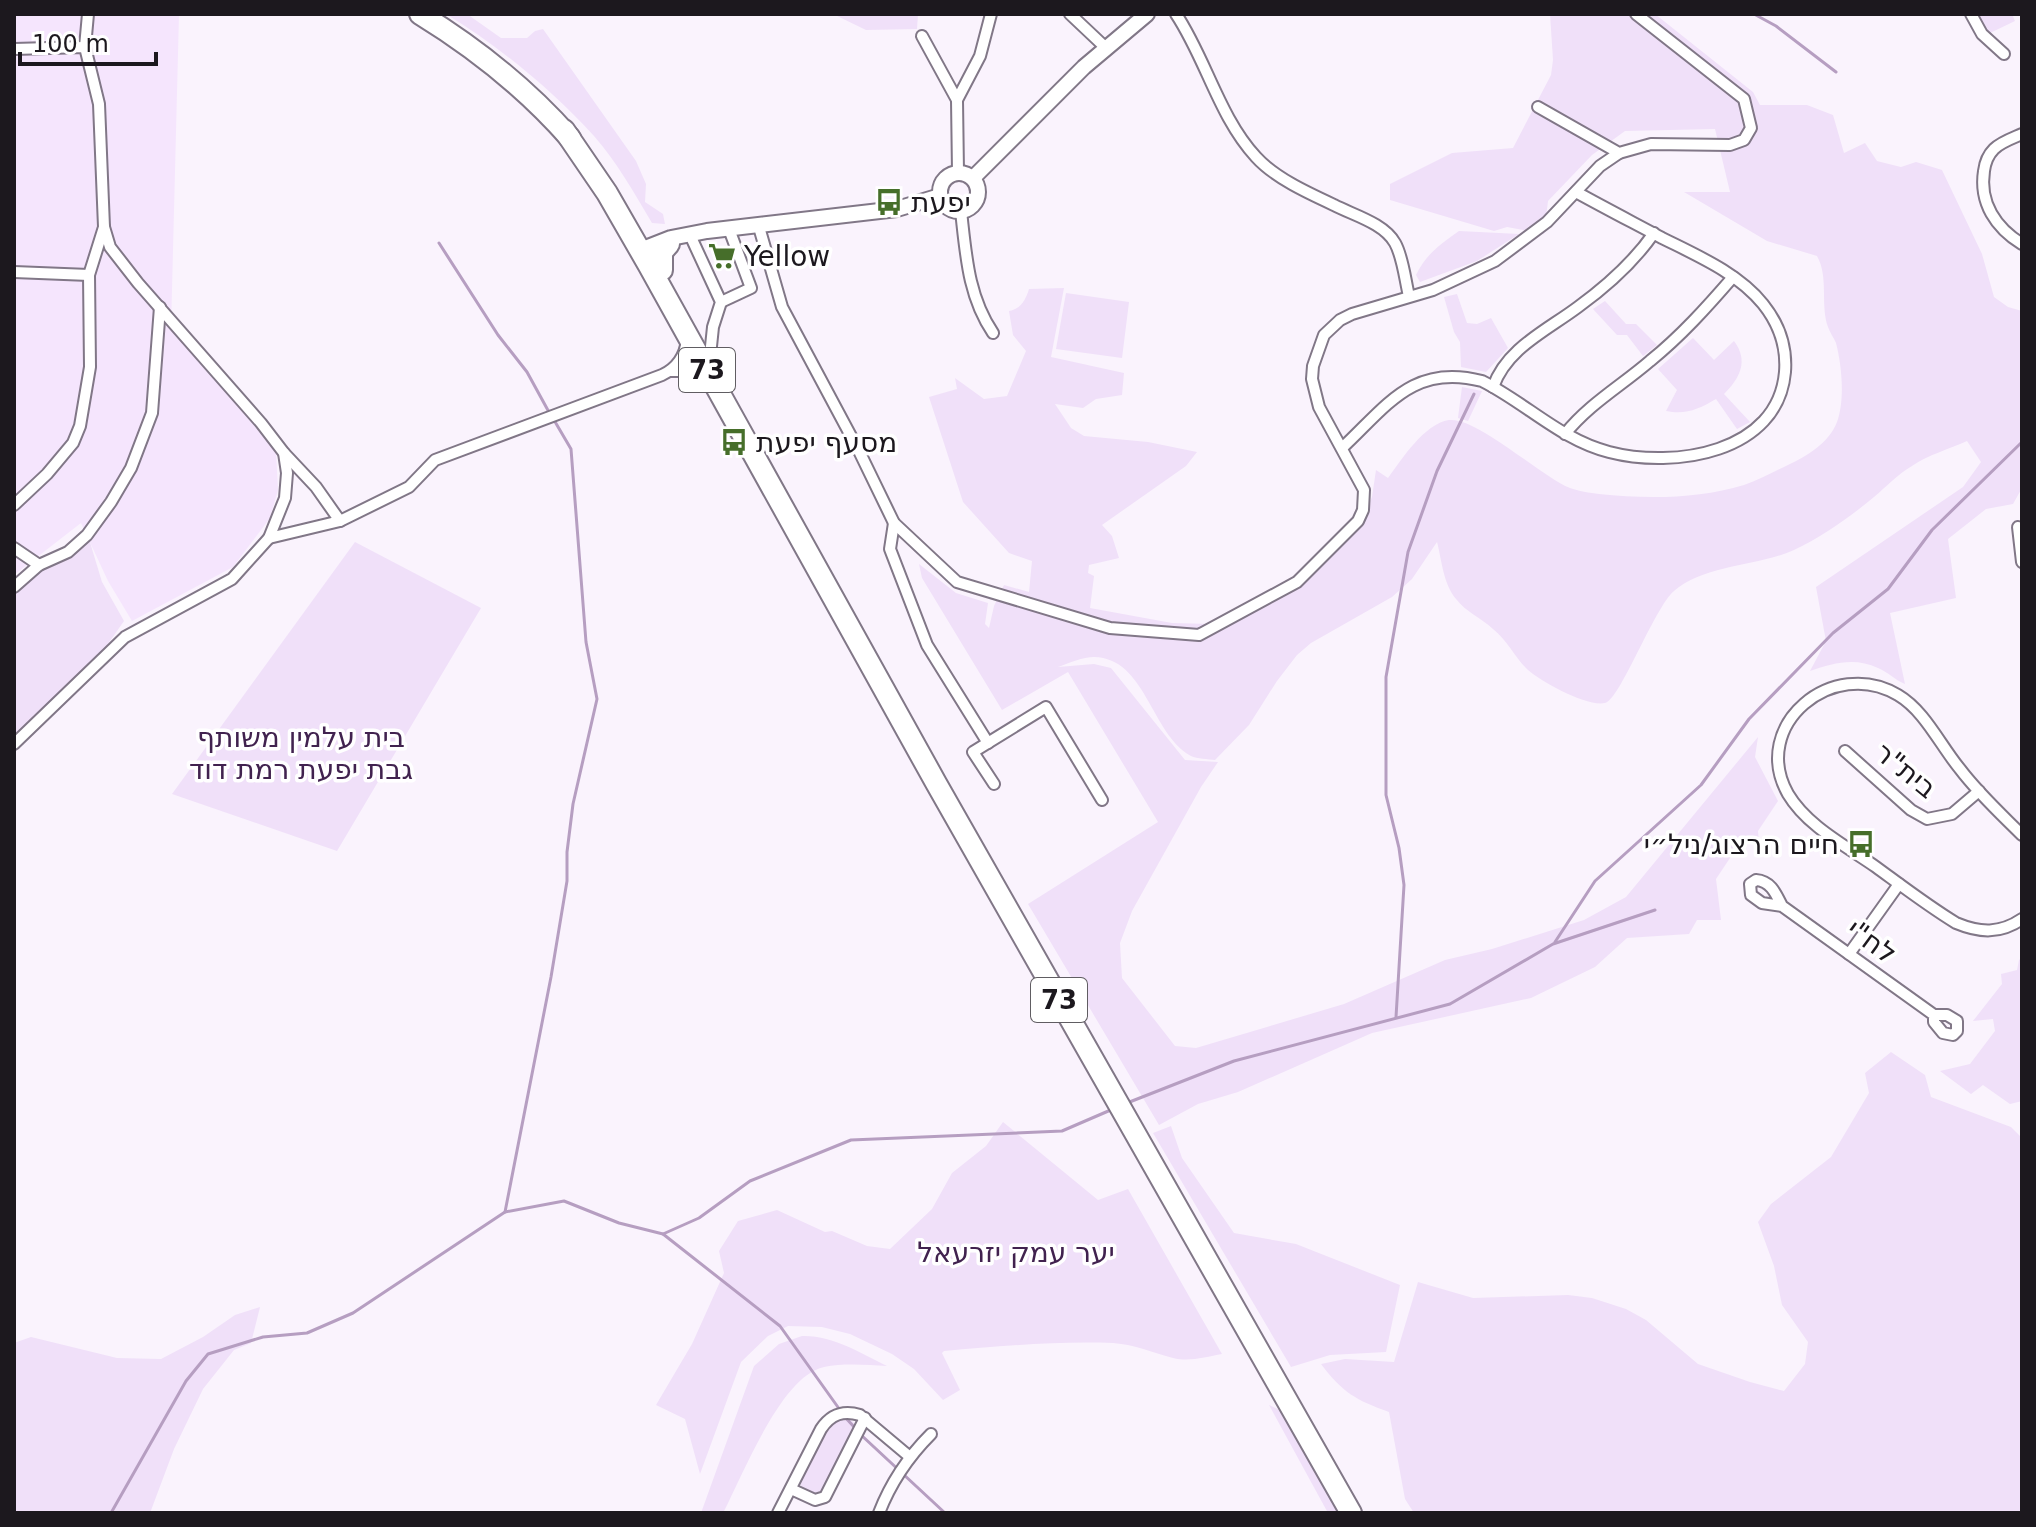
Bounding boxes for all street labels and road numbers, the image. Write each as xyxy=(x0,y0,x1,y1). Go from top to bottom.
road number: 73 xyxy=(679,348,735,392)
street label: בית"ר xyxy=(1868,736,1943,805)
street label: לח"י xyxy=(1840,912,1903,970)
road number: 73 xyxy=(1031,978,1087,1022)

